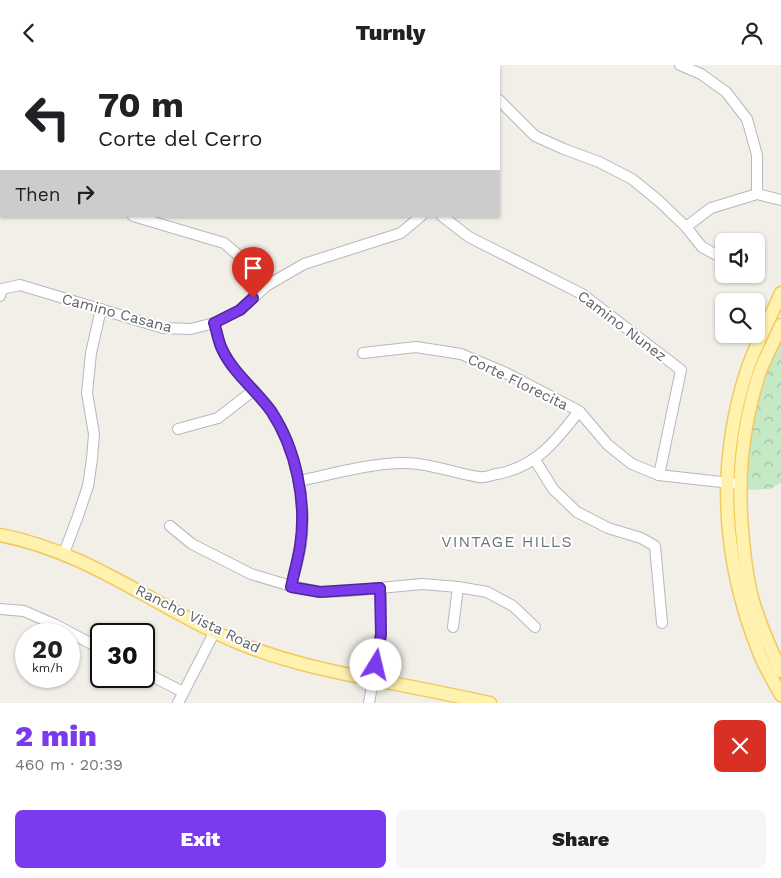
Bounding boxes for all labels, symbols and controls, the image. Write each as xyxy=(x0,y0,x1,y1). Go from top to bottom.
icon: back xyxy=(15,19,43,47)
icon: person xyxy=(738,19,766,47)
text: Turnly xyxy=(355,20,426,45)
text: 70 m xyxy=(98,84,184,126)
icon: left xyxy=(15,85,80,150)
text: Corte del Cerro xyxy=(98,126,263,151)
icon: right xyxy=(71,180,99,208)
text: Then xyxy=(15,183,61,206)
map controls xyxy=(715,233,765,343)
button: sound xyxy=(715,233,765,283)
pin xyxy=(232,247,274,298)
icon: arrive xyxy=(239,254,267,282)
street label: Camino Nunez xyxy=(574,287,670,365)
street label: Camino Casana xyxy=(60,290,175,337)
button: search xyxy=(715,293,765,343)
street label: Corte Florecita xyxy=(465,350,572,414)
district label: VINTAGE HILLS xyxy=(441,532,573,551)
street label: Rancho Vista Road xyxy=(133,581,263,657)
speed limit sign: 30 xyxy=(90,623,155,688)
text: 20 xyxy=(32,635,63,664)
position arrow xyxy=(349,638,401,690)
text: km/h xyxy=(32,661,63,675)
text: 2 min xyxy=(15,718,97,753)
button: close xyxy=(714,720,766,772)
text: 460 m · 20:39 xyxy=(15,755,123,774)
button: Exit xyxy=(15,810,386,868)
button: Share xyxy=(396,810,766,868)

